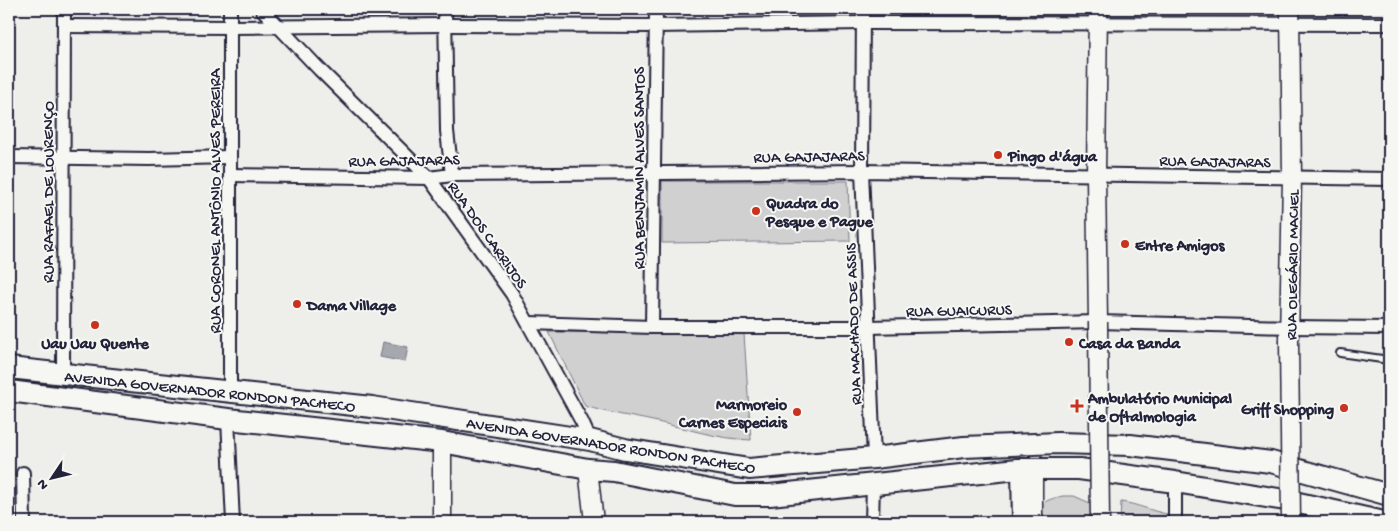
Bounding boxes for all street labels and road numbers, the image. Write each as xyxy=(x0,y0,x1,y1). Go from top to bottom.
street label: RUA BENJAMIN ALVES SANTOS xyxy=(632,66,651,269)
street label: RUA CORONEL ANTÔNIO ALVES PEREIRA xyxy=(208,67,227,333)
street label: RUA RAFAEL DE LOURENÇO xyxy=(41,101,60,283)
street label: RUA GAJAJARAS xyxy=(753,148,866,169)
street label: RUA GAJAJARAS xyxy=(348,152,461,173)
street label: RUA GAJAJARAS xyxy=(1159,153,1271,174)
street label: RUA DOS CARRIJOS xyxy=(442,179,530,294)
street label: RUA OLEGÁRIO MACIEL xyxy=(1283,189,1305,340)
street label: RUA MACHADO DE ASSIS xyxy=(843,242,868,405)
street label: RUA GUAICURUS xyxy=(906,302,1013,323)
street label: AVENIDA GOVERNADOR RONDON PACHECO xyxy=(63,369,356,418)
street label: AVENIDA GOVERNADOR RONDON PACHECO xyxy=(465,415,757,480)

